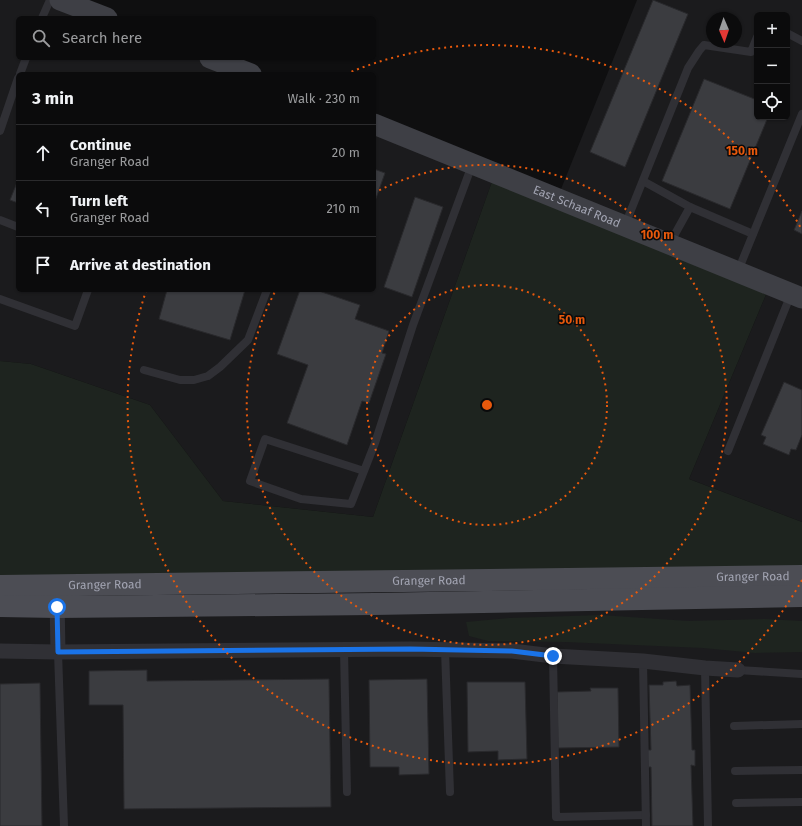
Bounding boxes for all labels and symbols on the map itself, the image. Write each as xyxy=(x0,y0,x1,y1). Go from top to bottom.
north arrow xyxy=(706,12,742,48)
text: 150 m xyxy=(726,144,758,158)
street label: East Schaaf Road xyxy=(531,182,623,230)
text: 100 m xyxy=(641,228,673,242)
text: 50 m xyxy=(559,313,585,327)
centre of rings xyxy=(480,398,494,412)
street label: Granger Road xyxy=(716,569,790,584)
street label: Granger Road xyxy=(392,573,466,588)
street label: Granger Road xyxy=(68,577,142,592)
route start xyxy=(48,598,66,616)
route end xyxy=(544,647,562,665)

